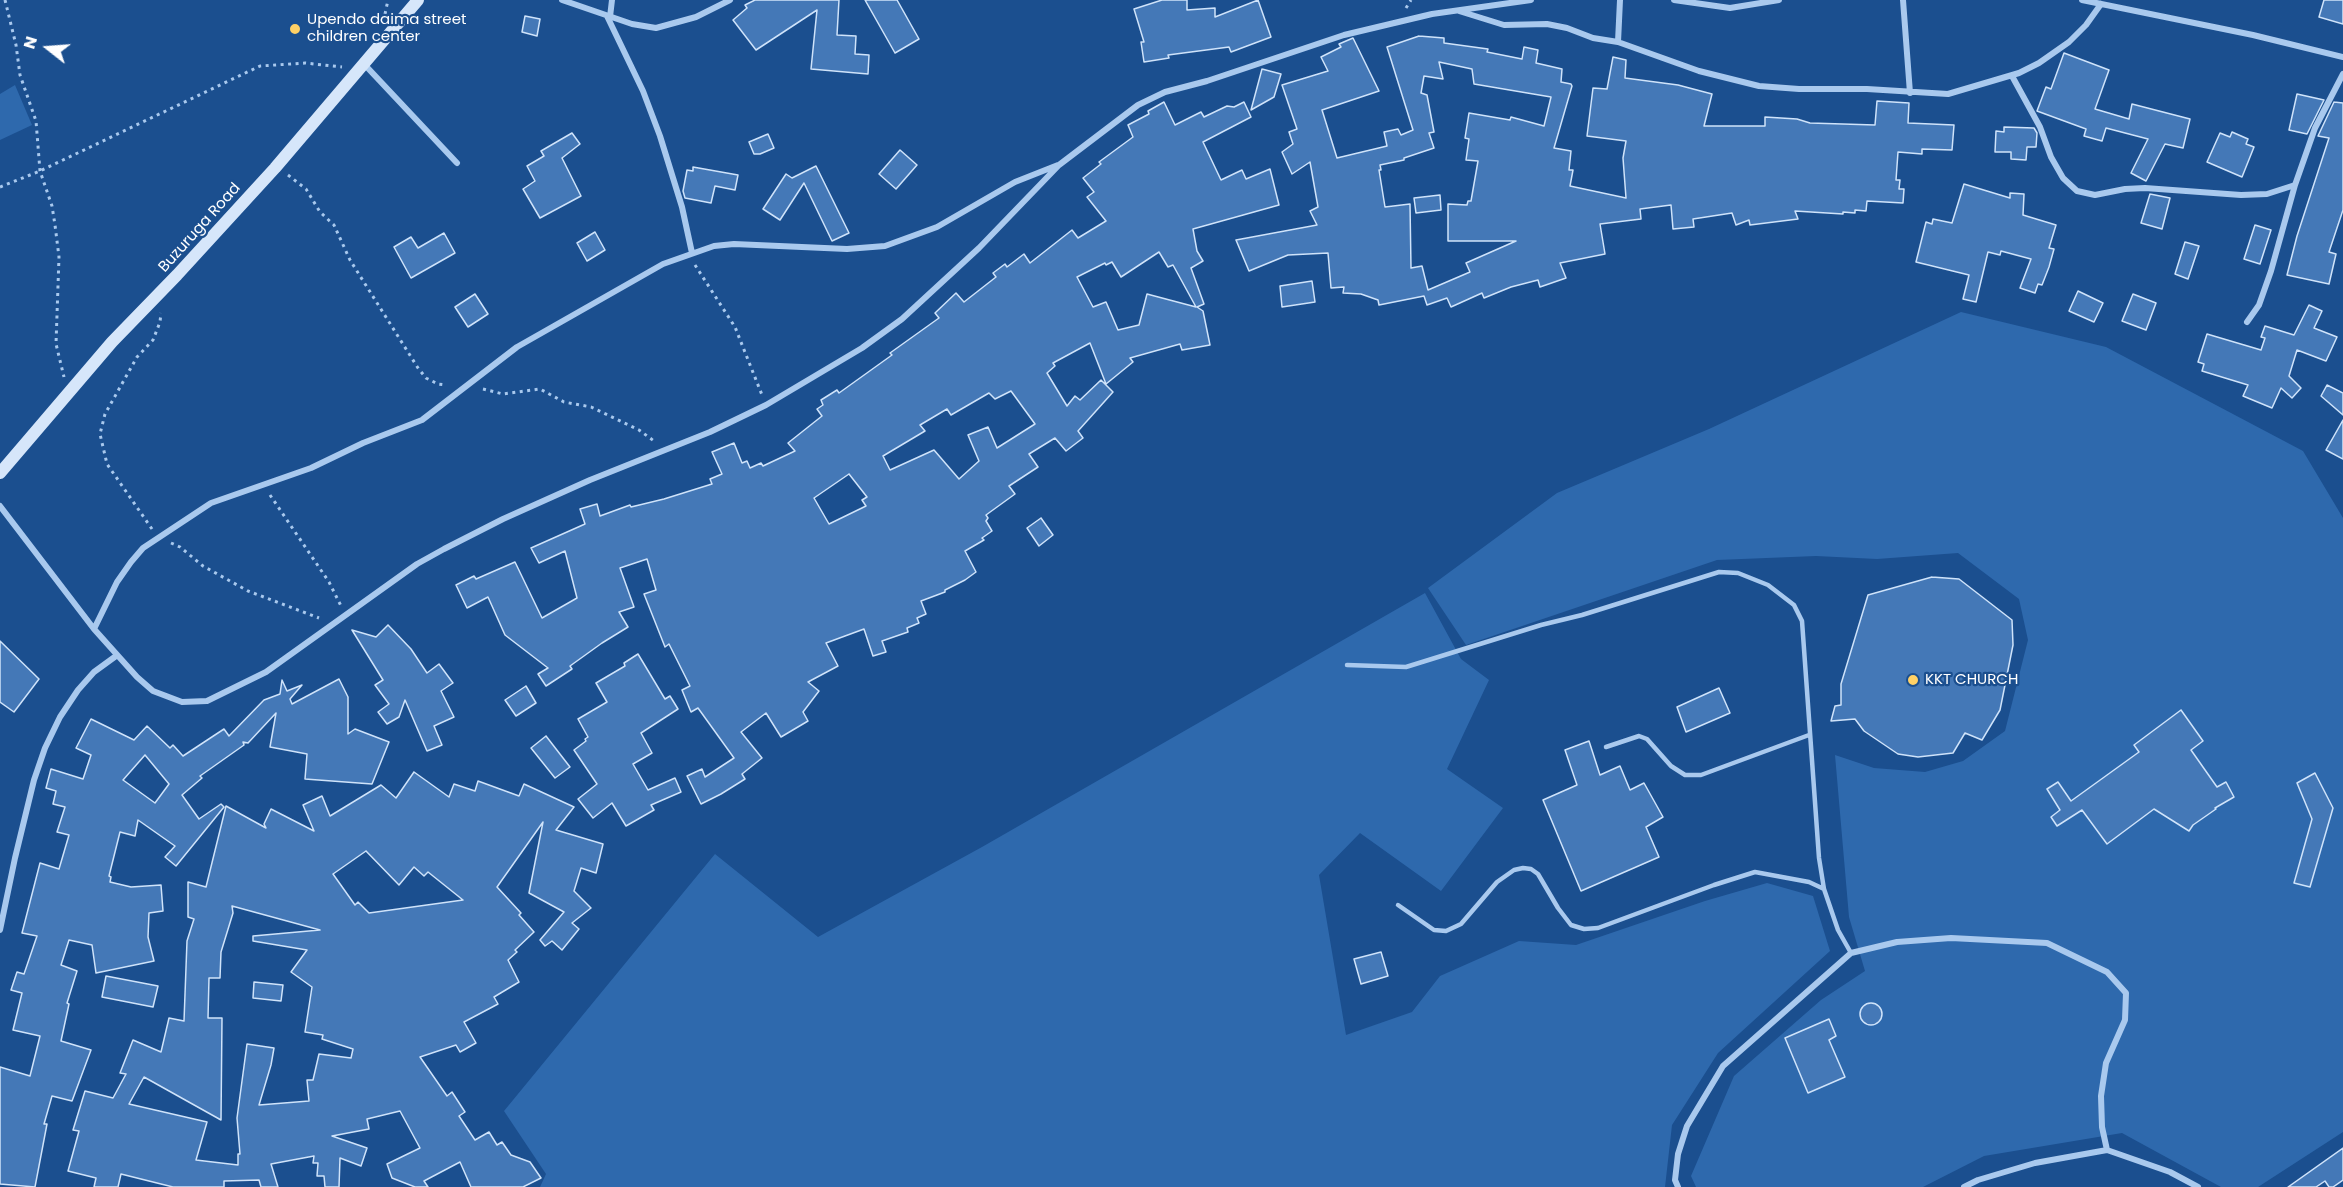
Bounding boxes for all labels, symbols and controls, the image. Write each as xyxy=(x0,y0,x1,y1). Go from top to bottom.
place label: Upendo daima street children center xyxy=(307,11,466,46)
north arrow xyxy=(18,18,78,78)
marker: Upendo daima street children center xyxy=(288,22,302,36)
text: N xyxy=(18,33,43,52)
street label: Buzuruga Road xyxy=(155,180,245,276)
place label: KKT CHURCH xyxy=(1925,671,2018,689)
marker: KKT CHURCH xyxy=(1906,673,1920,687)

